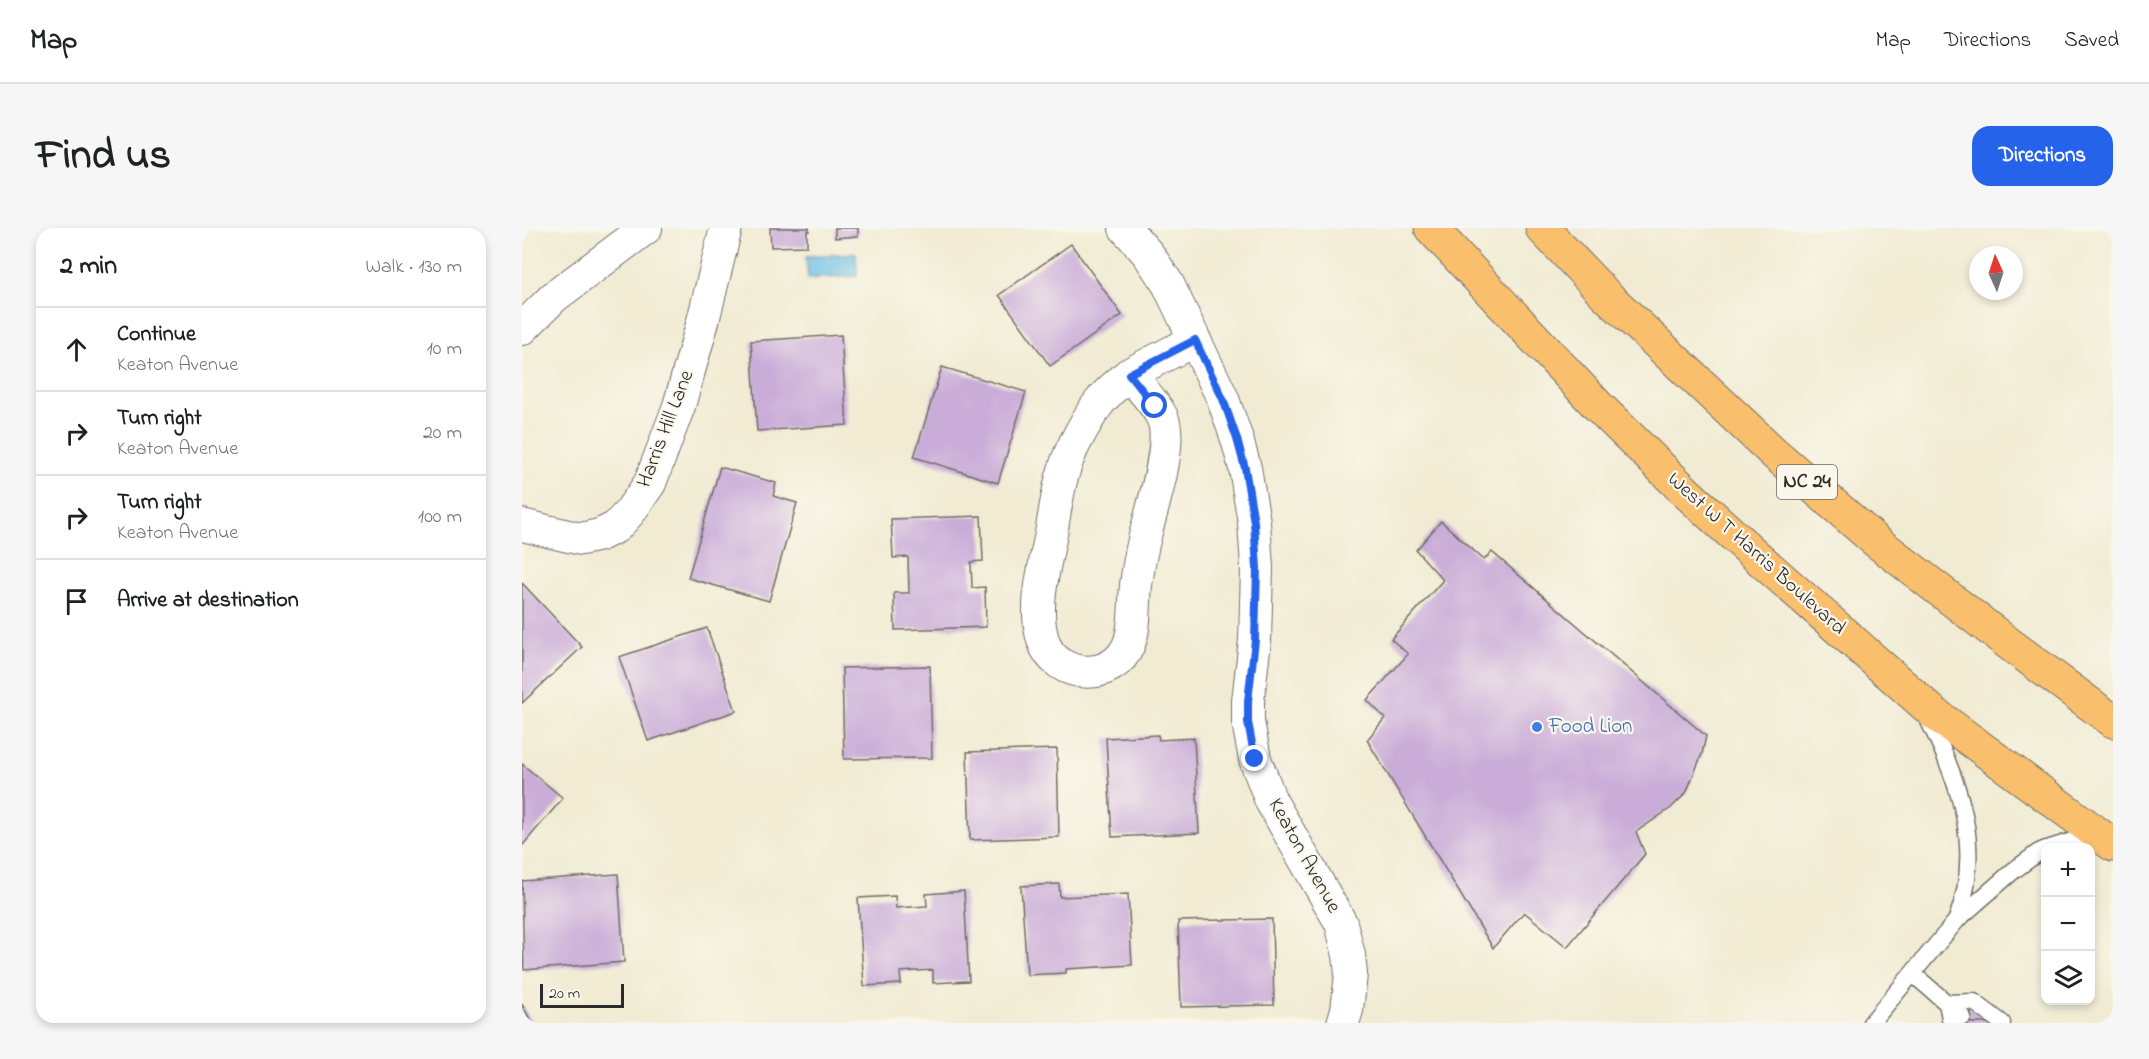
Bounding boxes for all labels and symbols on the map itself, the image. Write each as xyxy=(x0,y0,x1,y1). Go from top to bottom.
north arrow xyxy=(1969,246,2023,300)
street label: Harris Hill Lane xyxy=(630,365,702,492)
route start xyxy=(1141,392,1167,418)
street label: West W T Harris Boulevard xyxy=(1660,465,1852,643)
road number: NC 24 xyxy=(1777,465,1837,499)
place label: Food Lion xyxy=(1548,712,1632,742)
marker: Food Lion xyxy=(1530,720,1544,734)
route end xyxy=(1241,745,1267,771)
street label: Keaton Avenue xyxy=(1260,793,1348,919)
scale bar xyxy=(540,981,624,1008)

